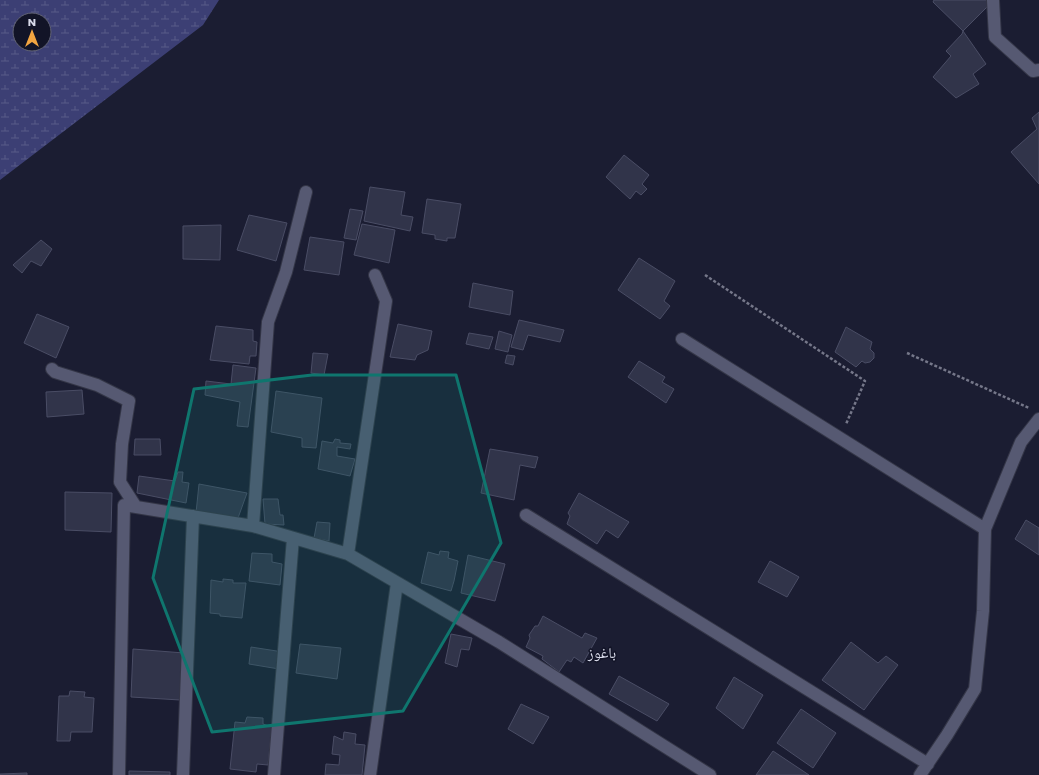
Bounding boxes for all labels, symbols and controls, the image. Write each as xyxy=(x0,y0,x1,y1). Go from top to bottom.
north arrow xyxy=(12,12,52,52)
text: N xyxy=(28,14,36,30)
district label: باغوز xyxy=(587,642,616,663)

